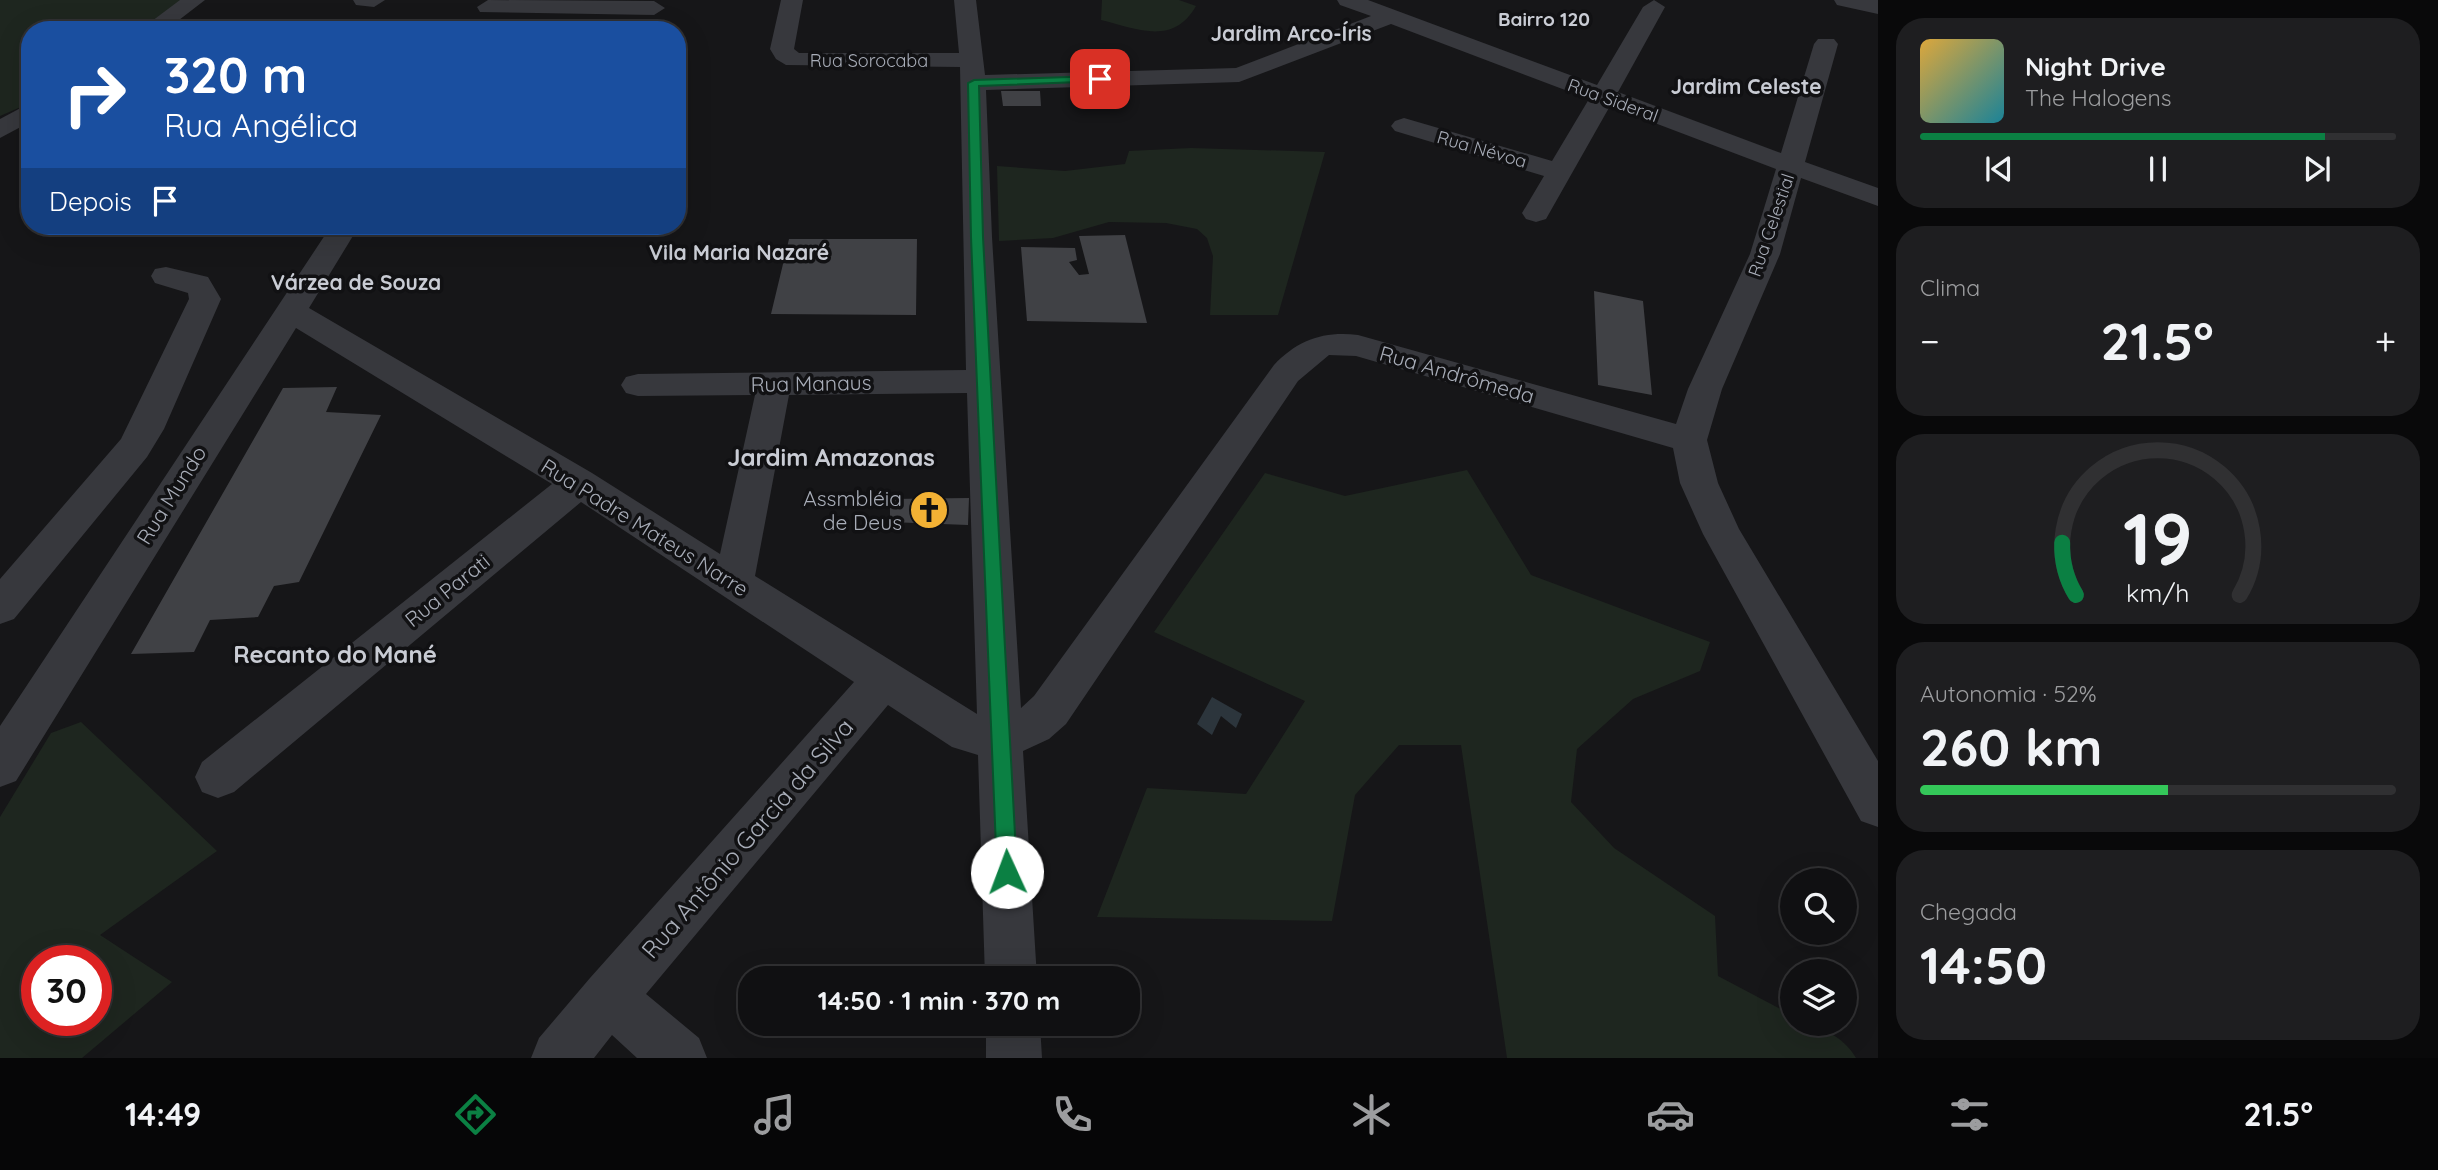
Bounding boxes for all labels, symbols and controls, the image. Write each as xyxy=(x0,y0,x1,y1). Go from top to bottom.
district label: Bairro 120 xyxy=(1498,7,1590,31)
district label: Jardim Arco-Íris xyxy=(1210,20,1372,46)
text: 320 m xyxy=(164,44,307,105)
icon: right xyxy=(49,49,140,140)
street label: Rua Sorocaba xyxy=(810,49,928,72)
pin xyxy=(1070,49,1130,109)
text: Night Drive xyxy=(2025,50,2166,83)
icon: arrive xyxy=(1081,60,1119,98)
street label: Rua Sideral xyxy=(1565,73,1661,127)
district label: Jardim Celeste xyxy=(1670,73,1822,99)
text: The Halogens xyxy=(2025,83,2172,112)
text: Rua Angélica xyxy=(164,105,358,145)
street label: Rua Névoa xyxy=(1434,125,1530,173)
icon: previous xyxy=(1980,150,2018,188)
icon: pause xyxy=(2139,150,2177,188)
icon: next xyxy=(2298,150,2336,188)
street label: Rua Celestial xyxy=(1743,170,1799,280)
icon: arrive xyxy=(146,182,184,220)
text: Depois xyxy=(49,185,132,218)
district label: Vila Maria Nazaré xyxy=(649,239,829,265)
district label: Várzea de Souza xyxy=(271,269,441,295)
text: Clima xyxy=(1920,273,1980,302)
text: 21.5° xyxy=(2101,308,2214,373)
text: − xyxy=(1920,317,1940,365)
text: + xyxy=(2375,317,2396,365)
street label: Rua Andrômeda xyxy=(1377,339,1537,409)
street label: Rua Manaus xyxy=(750,369,872,397)
street label: Rua Mundo xyxy=(131,441,211,549)
district label: Jardim Amazonas xyxy=(727,442,935,472)
street label: Rua Padre Mateus Narre xyxy=(537,453,753,601)
place label: Assmbléia de Deus xyxy=(803,485,902,535)
church icon: Assmbléia de Deus xyxy=(908,489,950,531)
text: 19 xyxy=(2123,492,2193,583)
street label: Rua Parati xyxy=(399,548,495,632)
text: km/h xyxy=(2126,577,2190,608)
district label: Recanto do Mané xyxy=(233,639,437,669)
text: Autonomia · 52% xyxy=(1920,679,2097,708)
street label: Rua Antônio Garcia da Silva xyxy=(635,712,859,964)
text: 260 km xyxy=(1920,714,2102,779)
position arrow xyxy=(970,835,1044,909)
map controls xyxy=(1780,868,1857,1036)
button: search xyxy=(1780,868,1857,945)
text: Chegada xyxy=(1920,897,2017,926)
text: 14:50 xyxy=(1920,932,2047,997)
speed limit sign: 30 xyxy=(21,945,112,1036)
button: layers xyxy=(1780,959,1857,1036)
text: 14:50 · 1 min · 370 m xyxy=(818,984,1060,1017)
icon: directions xyxy=(451,1090,500,1139)
icon: music xyxy=(750,1090,799,1139)
icon: phone xyxy=(1048,1090,1097,1139)
icon: climate xyxy=(1347,1090,1396,1139)
icon: car xyxy=(1646,1090,1695,1139)
icon: filters xyxy=(1945,1090,1994,1139)
text: 14:49 xyxy=(125,1094,201,1134)
text: 21.5° xyxy=(2243,1094,2313,1134)

